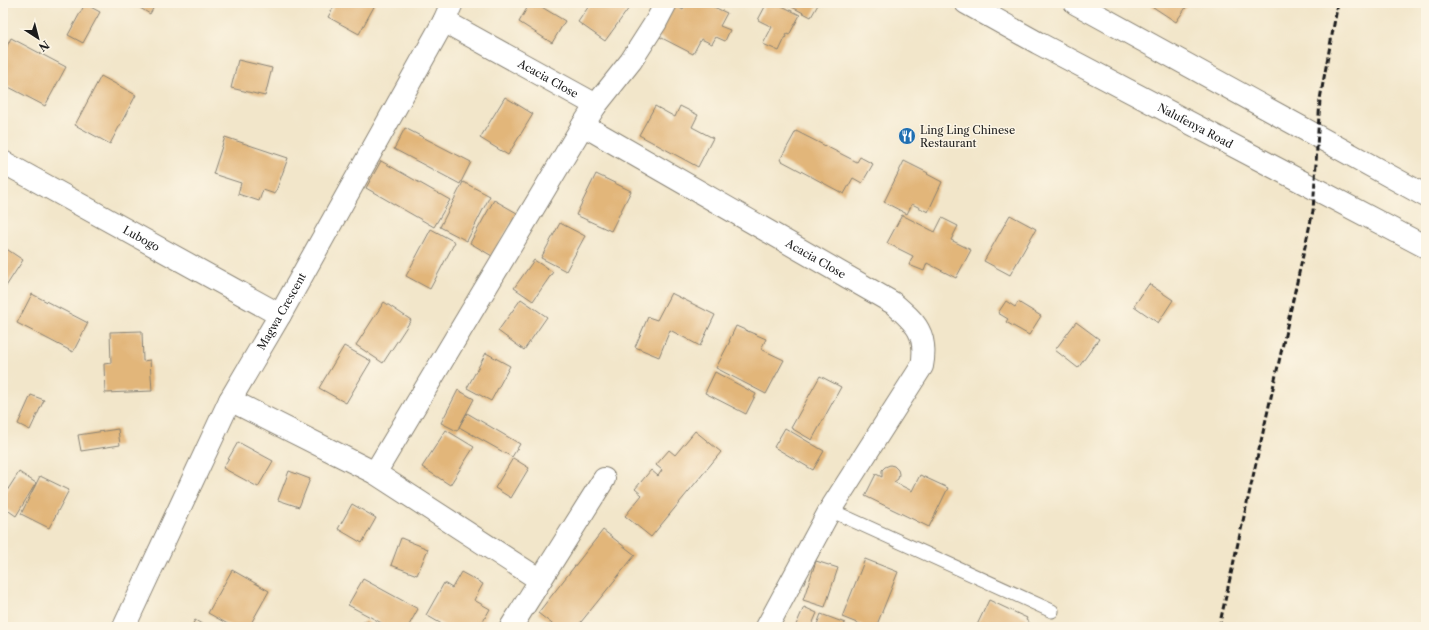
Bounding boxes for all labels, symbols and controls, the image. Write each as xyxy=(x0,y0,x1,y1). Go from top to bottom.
north arrow xyxy=(18,18,58,58)
text: N xyxy=(36,38,52,55)
street label: Acacia Close xyxy=(515,56,581,101)
street label: Nalufenya Road xyxy=(1155,100,1235,151)
place label: Ling Ling Chinese Restaurant xyxy=(920,123,1015,150)
restaurant icon: Ling Ling Chinese Restaurant xyxy=(897,126,917,146)
street label: Lubogo xyxy=(120,223,162,254)
street label: Acacia Close xyxy=(783,235,848,281)
street label: Magwa Crescent xyxy=(254,270,309,353)

